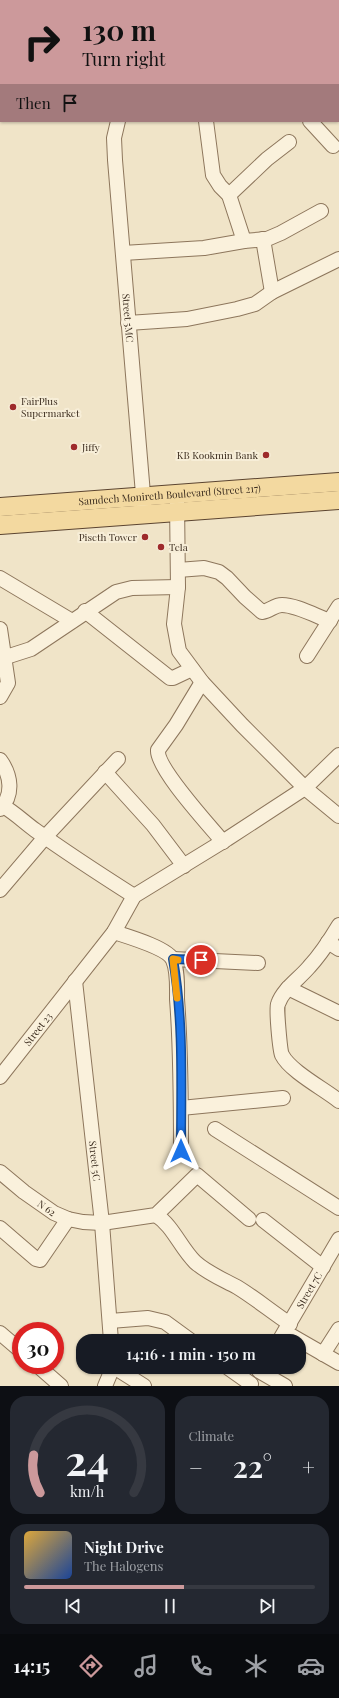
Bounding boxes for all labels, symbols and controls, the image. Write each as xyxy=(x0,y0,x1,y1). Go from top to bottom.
text: 130 m xyxy=(82,11,156,48)
icon: right xyxy=(16,16,68,68)
text: Turn right xyxy=(82,47,165,71)
icon: arrive xyxy=(59,92,81,114)
text: Then xyxy=(16,93,51,113)
street label: Street 5MC xyxy=(119,293,137,343)
place label: FairPlus Supermarket xyxy=(21,394,80,420)
marker: FairPlus Supermarket xyxy=(8,402,18,412)
place label: Jiffy xyxy=(81,440,100,454)
marker: Jiffy xyxy=(69,442,79,452)
place label: KB Kookmin Bank xyxy=(177,448,258,462)
marker: KB Kookmin Bank xyxy=(261,450,271,460)
street label: Samdech Monireth Boulevard (Street 217) xyxy=(78,481,261,508)
place label: Piseth Tower xyxy=(79,530,138,544)
marker: Piseth Tower xyxy=(140,532,150,542)
place label: Tela xyxy=(169,540,188,554)
marker: Tela xyxy=(156,542,166,552)
pin xyxy=(184,943,218,977)
icon: arrive xyxy=(190,949,212,971)
street label: Street 23 xyxy=(20,1009,55,1049)
position arrow xyxy=(160,1130,202,1172)
street label: Street 5C xyxy=(86,1140,104,1182)
street label: N 62 xyxy=(35,1197,59,1219)
street label: Street 7C xyxy=(293,1269,325,1311)
speed limit sign: 30 xyxy=(12,1322,64,1374)
text: 14:16 · 1 min · 150 m xyxy=(126,1344,256,1364)
text: Climate xyxy=(189,1427,234,1444)
text: 24 xyxy=(65,1431,109,1486)
text: 22° xyxy=(233,1446,272,1486)
text: − xyxy=(189,1452,203,1482)
text: + xyxy=(302,1452,315,1482)
text: km/h xyxy=(70,1482,105,1501)
text: Night Drive xyxy=(84,1537,164,1557)
text: The Halogens xyxy=(84,1557,163,1574)
icon: previous xyxy=(62,1595,84,1617)
icon: pause xyxy=(159,1595,181,1617)
icon: next xyxy=(256,1595,278,1617)
icon: directions xyxy=(77,1652,105,1680)
icon: music xyxy=(132,1652,160,1680)
icon: phone xyxy=(187,1652,215,1680)
icon: climate xyxy=(242,1652,270,1680)
icon: car xyxy=(297,1652,325,1680)
text: 14:15 xyxy=(14,1654,50,1678)

